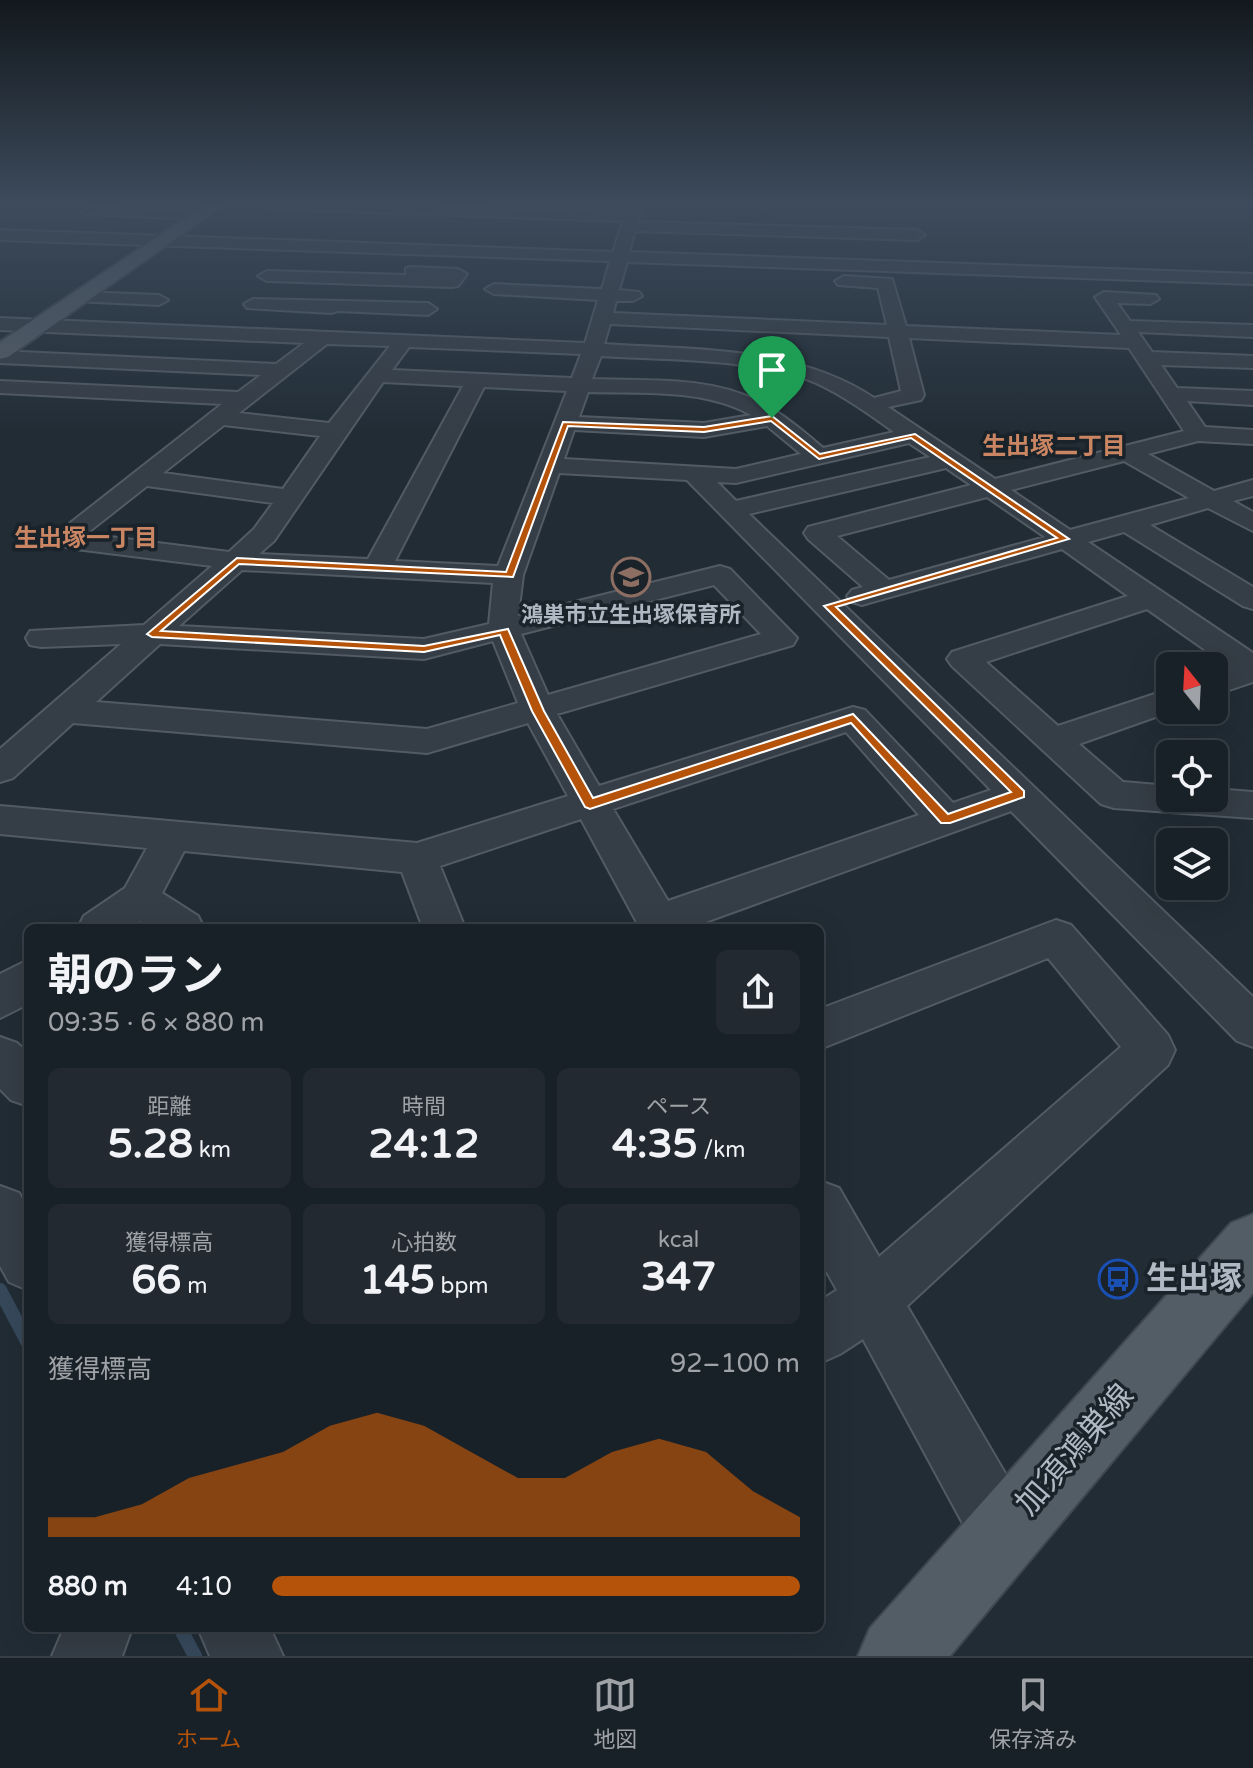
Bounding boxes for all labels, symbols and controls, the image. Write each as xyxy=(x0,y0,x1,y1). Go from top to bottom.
pin xyxy=(738,336,806,418)
icon: arrive xyxy=(750,348,794,392)
district label: 生出塚二丁目 xyxy=(982,432,1126,461)
district label: 生出塚一丁目 xyxy=(14,524,158,553)
school or university icon: 鴻巣市立生出塚保育所 xyxy=(610,556,652,598)
place label: 鴻巣市立生出塚保育所 xyxy=(521,602,741,628)
north arrow xyxy=(1156,652,1228,724)
map controls xyxy=(1156,652,1228,900)
button: locate xyxy=(1156,740,1228,812)
button: layers xyxy=(1156,828,1228,900)
text: 朝のラン xyxy=(48,950,224,1003)
button: share xyxy=(716,950,800,1034)
text: 09:35 · 6 × 880 m xyxy=(48,1007,264,1038)
text: 距離 xyxy=(147,1094,191,1120)
text: 時間 xyxy=(402,1094,446,1120)
text: ペース xyxy=(646,1094,711,1120)
text: 5.28 xyxy=(108,1120,193,1168)
text: 24:12 xyxy=(369,1120,479,1168)
text: 4:35 xyxy=(612,1120,698,1168)
text: km xyxy=(193,1137,231,1163)
text: /km xyxy=(698,1137,745,1163)
text: kcal xyxy=(658,1227,699,1253)
text: 獲得標高 xyxy=(125,1230,213,1256)
text: 心拍数 xyxy=(391,1230,457,1256)
text: 347 xyxy=(641,1253,716,1301)
text: 66 xyxy=(131,1256,181,1304)
text: 145 xyxy=(359,1256,435,1304)
bus stop icon: 生出塚 xyxy=(1097,1258,1139,1300)
place label: 生出塚 xyxy=(1146,1260,1242,1298)
text: m xyxy=(181,1273,207,1299)
text: bpm xyxy=(435,1273,489,1299)
text: 92–100 m xyxy=(670,1348,800,1379)
text: 獲得標高 xyxy=(48,1354,152,1385)
street label: 加須鴻巣線 xyxy=(1008,1377,1142,1523)
text: 880 m xyxy=(48,1571,128,1602)
text: 4:10 xyxy=(176,1571,232,1602)
tab: ホーム xyxy=(176,1673,241,1753)
tab: 地図 xyxy=(593,1673,637,1753)
tab: 保存済み xyxy=(989,1673,1077,1753)

